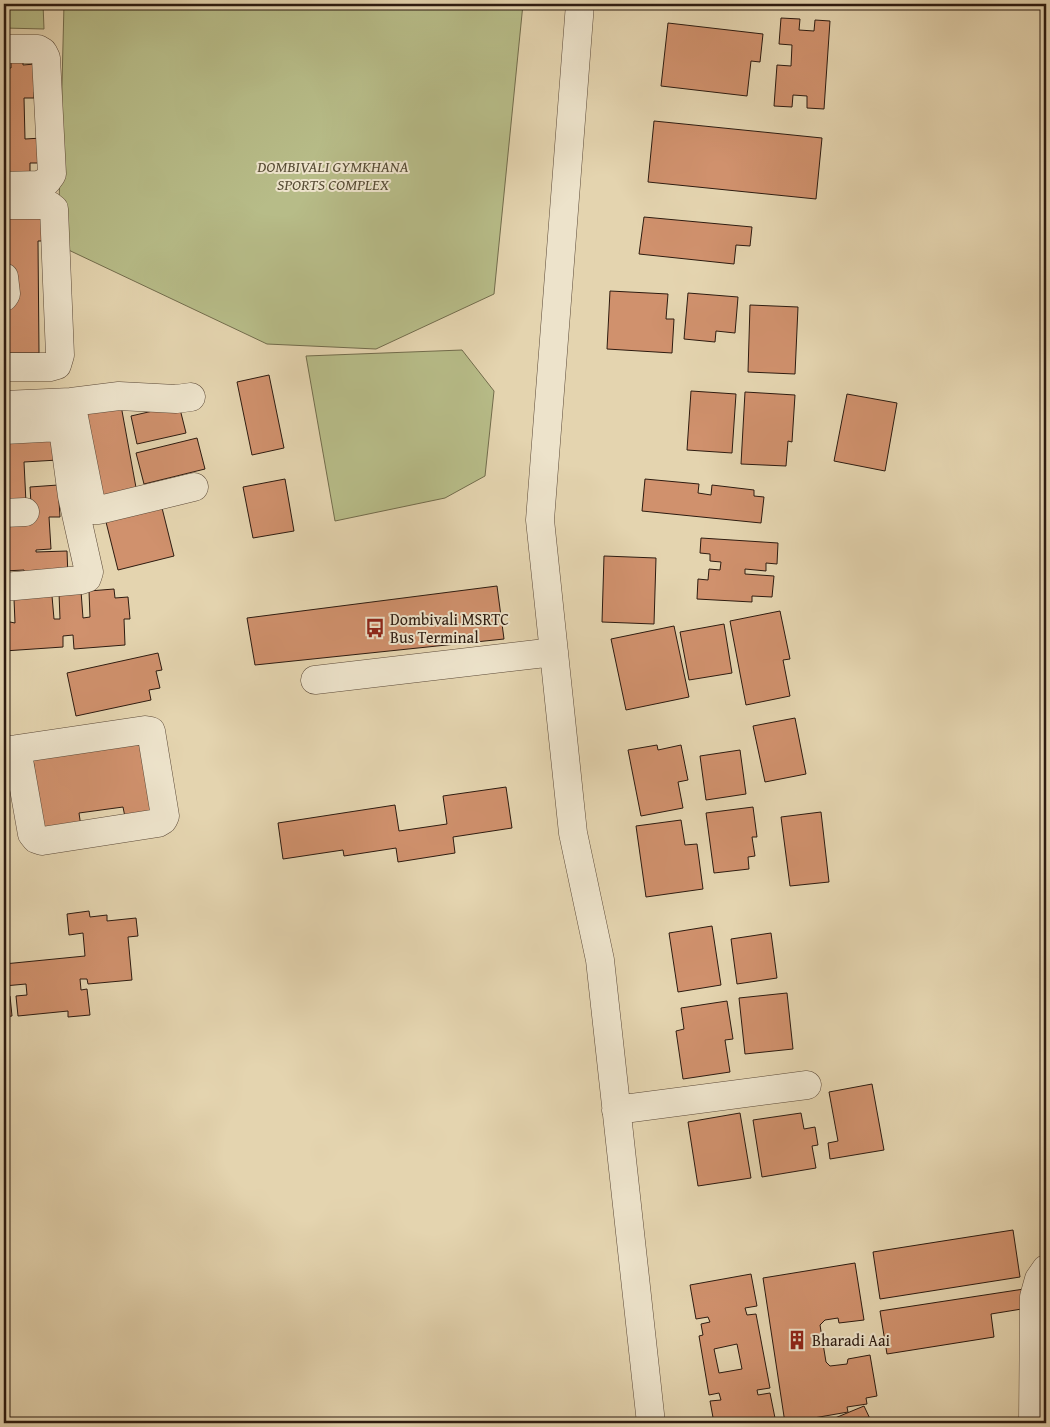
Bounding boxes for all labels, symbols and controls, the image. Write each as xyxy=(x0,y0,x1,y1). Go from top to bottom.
park label: DOMBIVALI GYMKHANA SPORTS COMPLEX xyxy=(256,154,409,196)
place label: Dombivali MSRTC Bus Terminal xyxy=(390,607,509,649)
bus stop icon: Dombivali MSRTC Bus Terminal xyxy=(364,617,386,639)
place label: Bharadi Aai xyxy=(812,1328,890,1352)
building icon: Bharadi Aai xyxy=(786,1329,808,1351)

